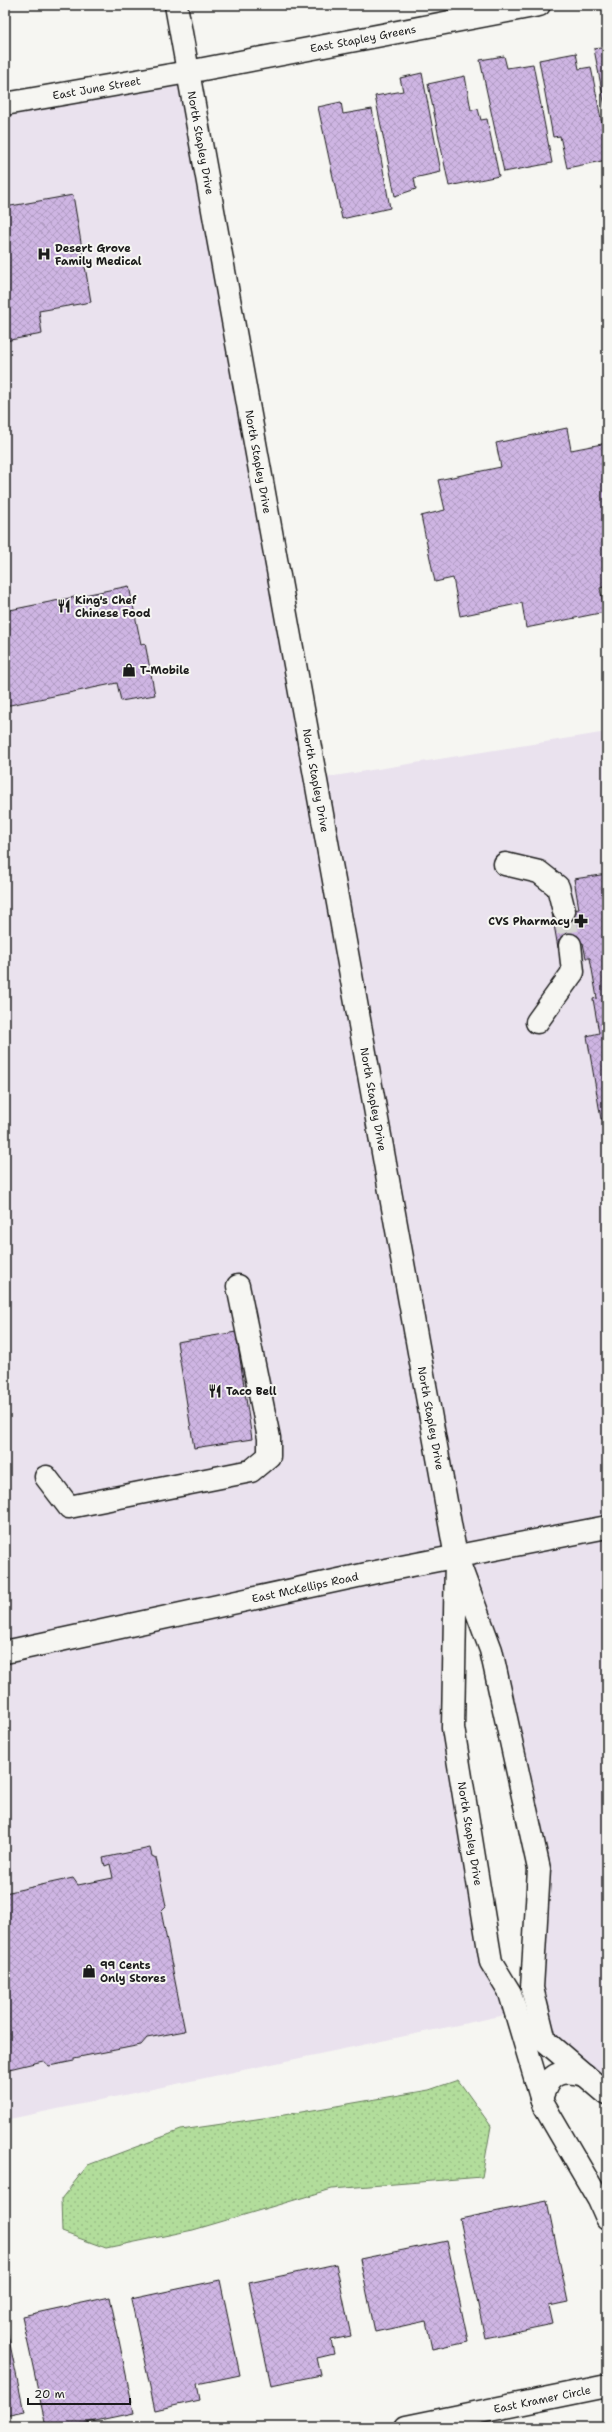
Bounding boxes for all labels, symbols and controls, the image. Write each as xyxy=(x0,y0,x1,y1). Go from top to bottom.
street label: East Stapley Greens xyxy=(309,22,417,57)
street label: East June Street xyxy=(51,73,142,104)
street label: North Stapley Drive xyxy=(184,90,217,196)
place label: Desert Grove Family Medical xyxy=(55,241,142,269)
hospital icon: Desert Grove Family Medical xyxy=(36,246,52,262)
street label: North Stapley Drive xyxy=(241,409,275,515)
place label: King's Chef Chinese Food xyxy=(75,593,151,621)
restaurant icon: King's Chef Chinese Food xyxy=(56,598,72,614)
shop icon: T-Mobile xyxy=(121,662,137,678)
place label: T-Mobile xyxy=(140,663,190,678)
street label: North Stapley Drive xyxy=(299,728,332,834)
pharmacy icon: CVS Pharmacy xyxy=(573,913,589,929)
place label: CVS Pharmacy xyxy=(488,914,570,929)
street label: North Stapley Drive xyxy=(356,1046,390,1152)
street label: North Stapley Drive xyxy=(414,1365,447,1471)
restaurant icon: Taco Bell xyxy=(207,1383,223,1399)
place label: Taco Bell xyxy=(226,1384,277,1399)
street label: East McKellips Road xyxy=(251,1569,360,1607)
street label: North Stapley Drive xyxy=(454,1781,485,1887)
place label: 99 Cents Only Stores xyxy=(100,1958,166,1986)
shop icon: 99 Cents Only Stores xyxy=(81,1963,97,1979)
scale bar xyxy=(28,2380,130,2406)
street label: East Kramer Circle xyxy=(492,2382,592,2417)
text: 20 m xyxy=(34,2386,65,2402)

